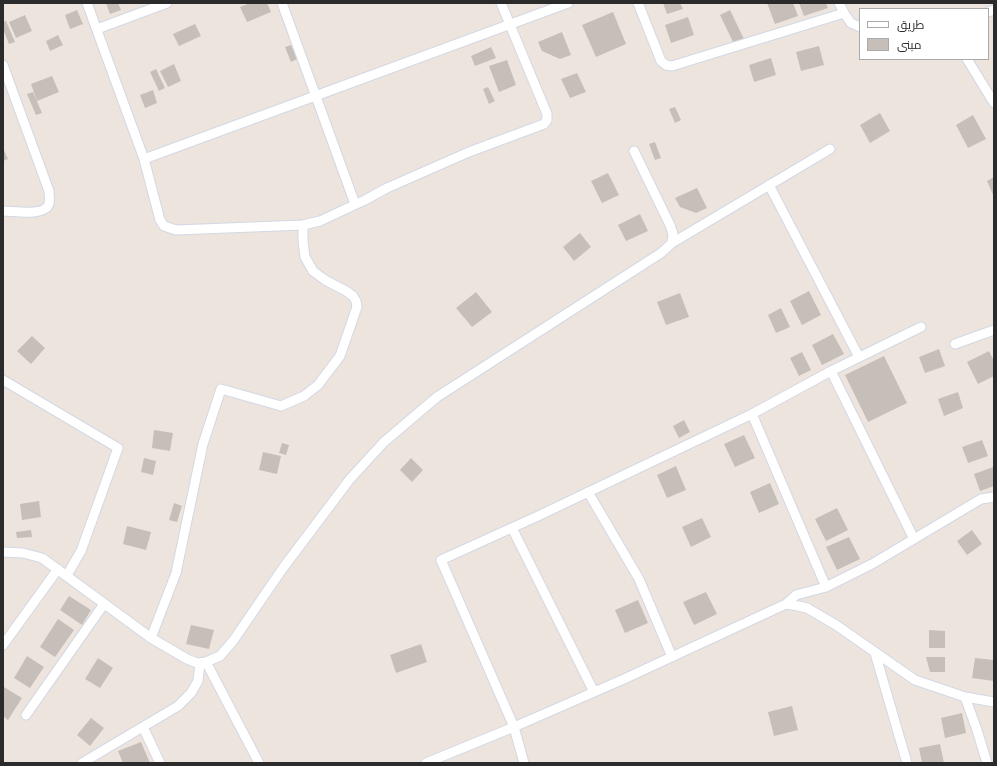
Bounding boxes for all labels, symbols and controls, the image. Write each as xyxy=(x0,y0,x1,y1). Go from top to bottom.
legend xyxy=(859,8,989,60)
text: طريق xyxy=(897,17,924,32)
text: مبنى xyxy=(897,37,922,52)

